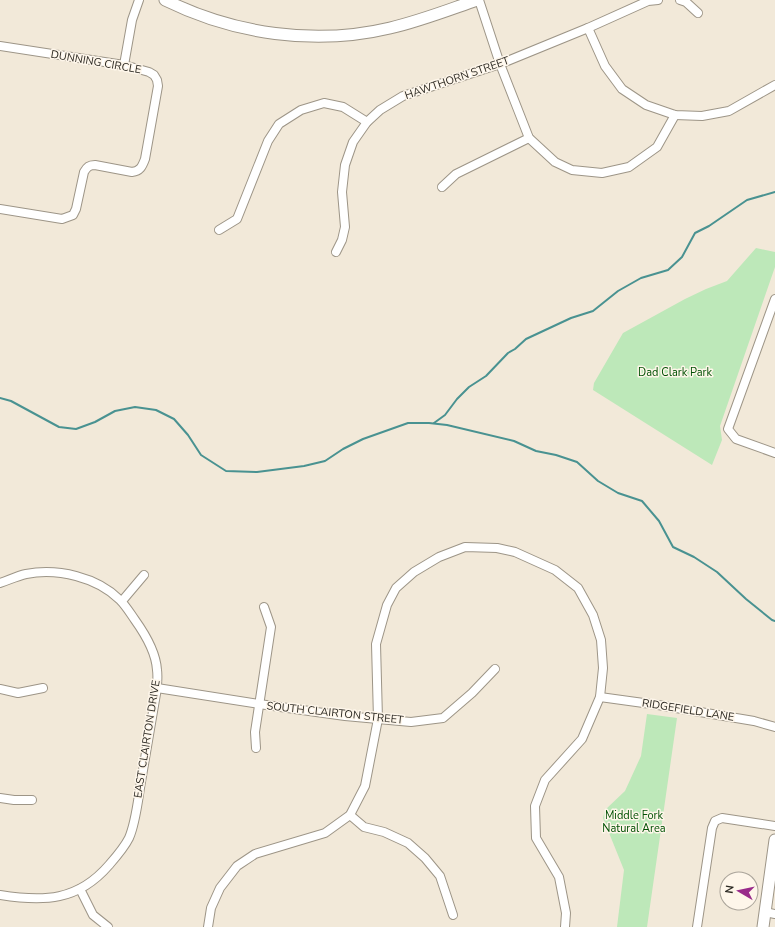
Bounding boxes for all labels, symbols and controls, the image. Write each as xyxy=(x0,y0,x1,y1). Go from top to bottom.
street label: DUNNING CIRCLE xyxy=(50,47,142,77)
street label: HAWTHORN STREET xyxy=(403,53,512,103)
park label: Dad Clark Park xyxy=(638,365,712,380)
street label: EAST CLAIRTON DRIVE xyxy=(130,679,164,799)
street label: RIDGEFIELD LANE xyxy=(641,695,735,725)
street label: SOUTH CLAIRTON STREET xyxy=(266,698,405,728)
park label: Middle Fork Natural Area xyxy=(602,808,666,836)
north arrow xyxy=(719,871,759,911)
text: N xyxy=(722,884,738,895)

